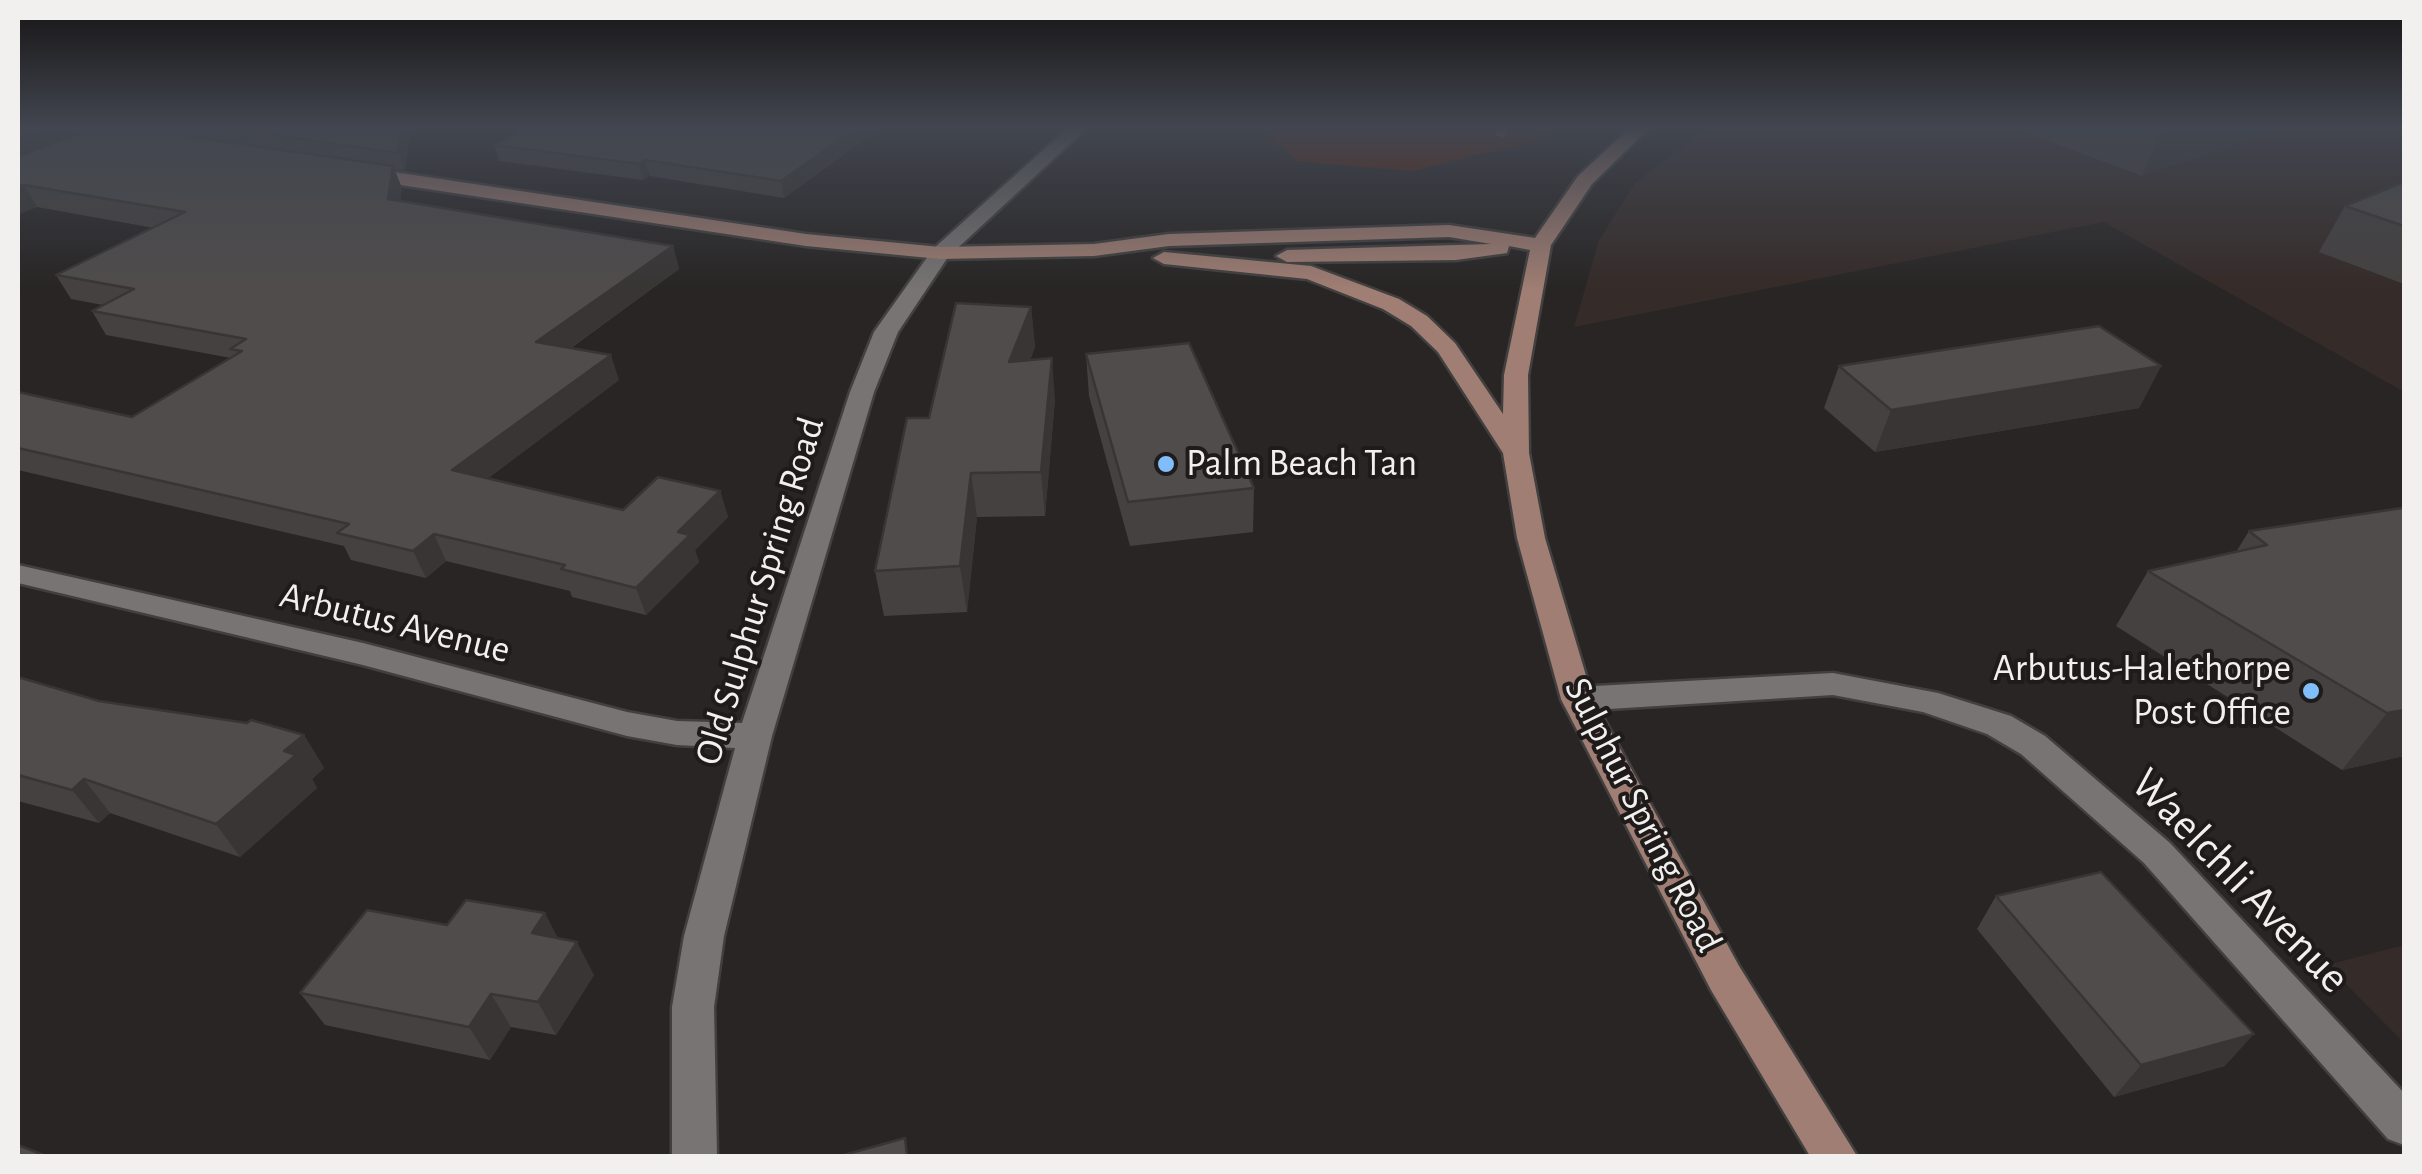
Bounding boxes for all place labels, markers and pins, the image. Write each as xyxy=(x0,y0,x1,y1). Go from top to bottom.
place label: Palm Beach Tan xyxy=(1186,441,1417,487)
marker: Palm Beach Tan xyxy=(1155,453,1177,475)
place label: Arbutus-Halethorpe Post Office xyxy=(1993,646,2291,736)
marker: Arbutus-Halethorpe Post Office xyxy=(2300,680,2322,702)

